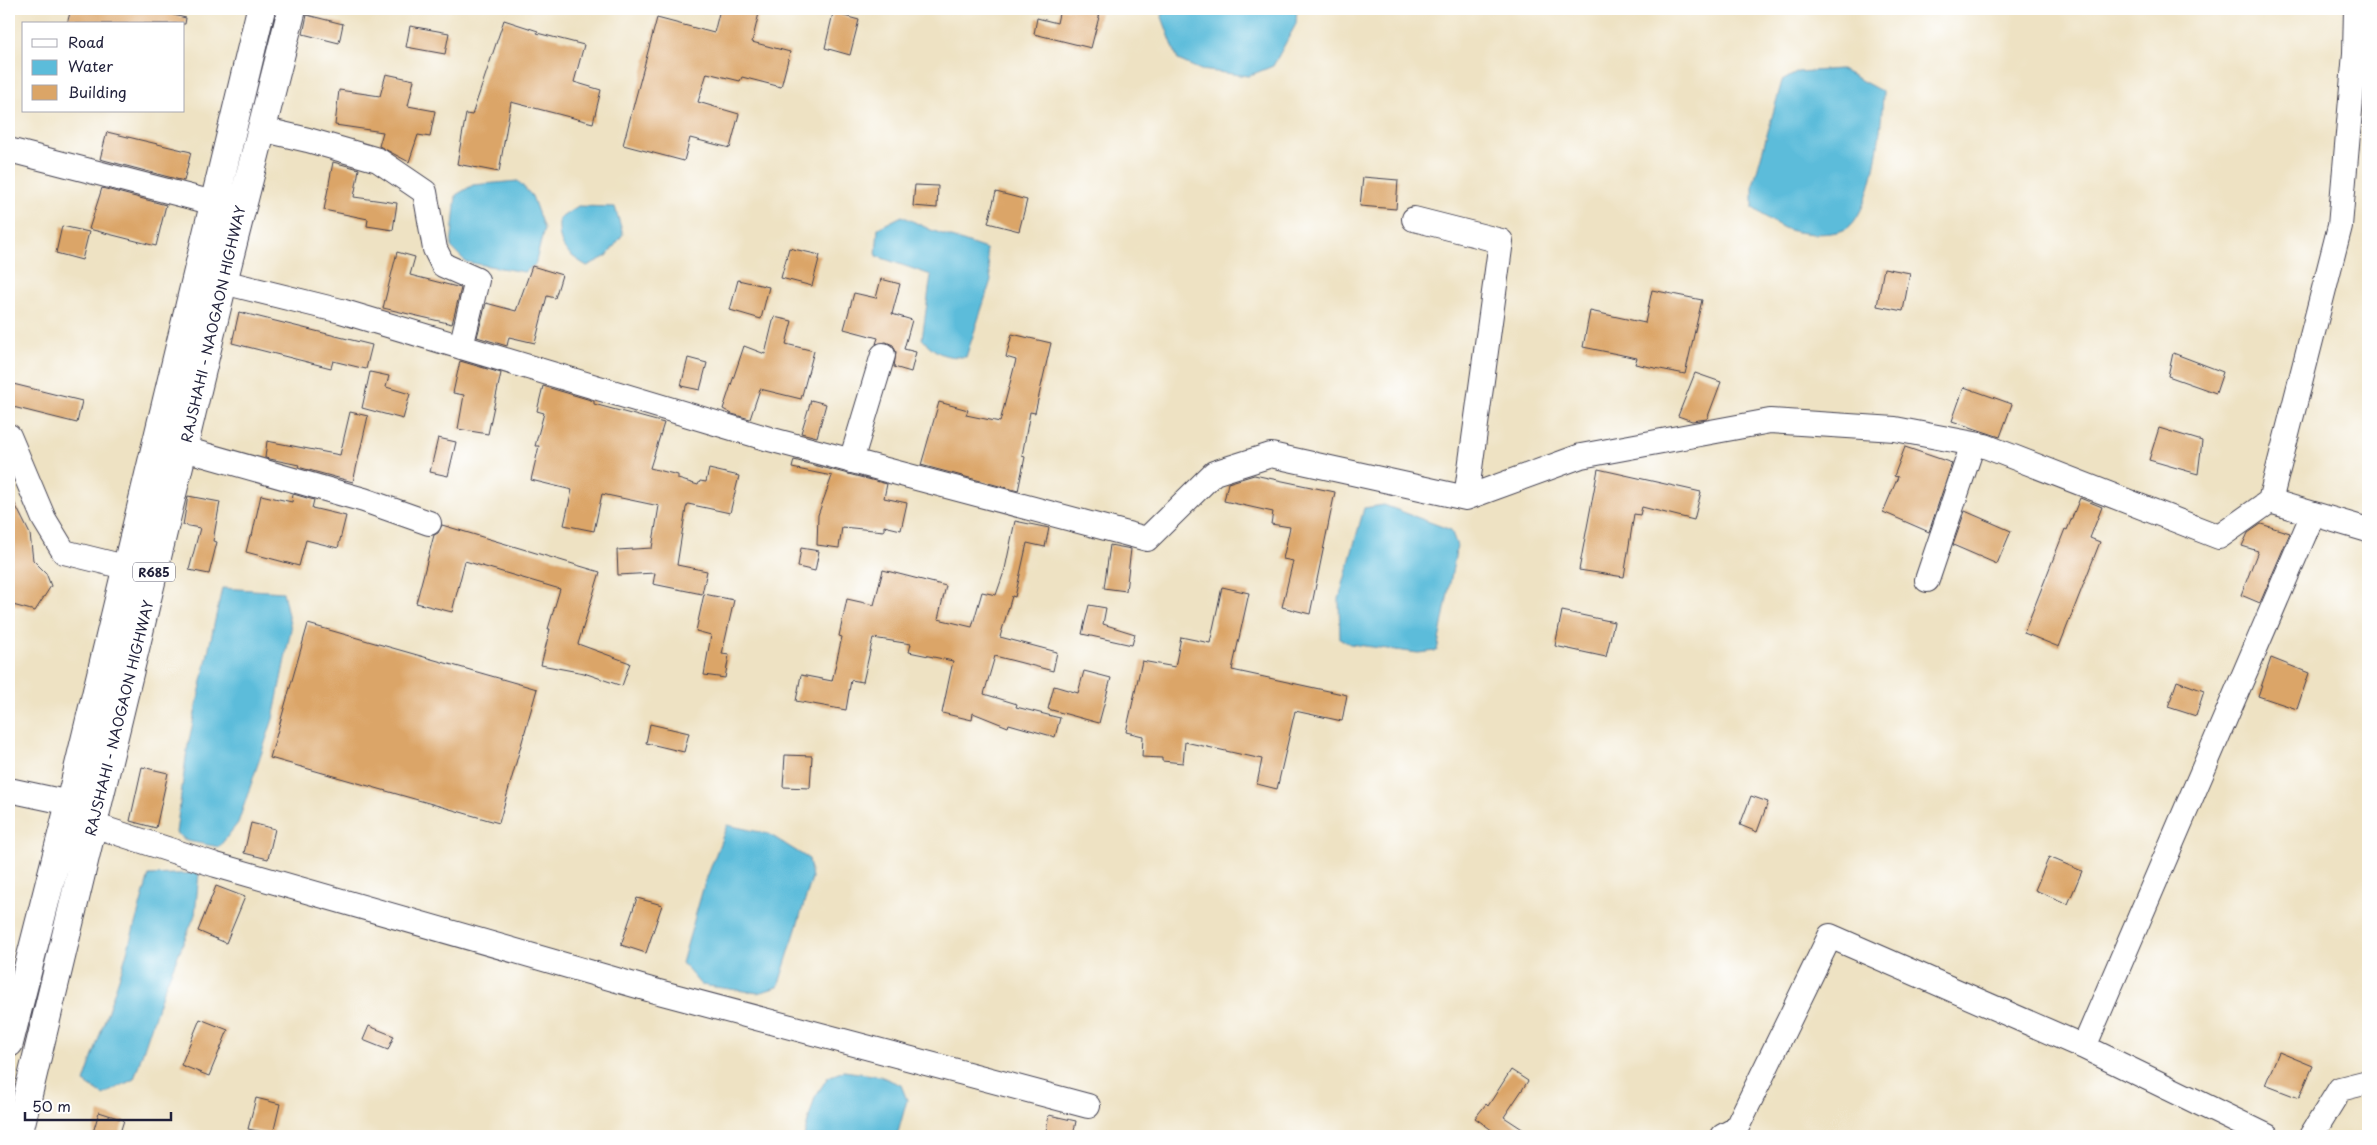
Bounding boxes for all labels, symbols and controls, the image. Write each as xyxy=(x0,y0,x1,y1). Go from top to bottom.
legend xyxy=(22,22,185,112)
text: Road xyxy=(68,30,104,53)
text: Water xyxy=(68,54,113,77)
text: Building xyxy=(68,80,127,103)
street label: RAJSHAHI - NAOGAON HIGHWAY xyxy=(175,203,251,445)
road number: R685 xyxy=(133,562,175,582)
street label: RAJSHAHI - NAOGAON HIGHWAY xyxy=(79,598,159,838)
scale bar xyxy=(25,1090,171,1122)
text: 50 m xyxy=(32,1094,71,1117)

